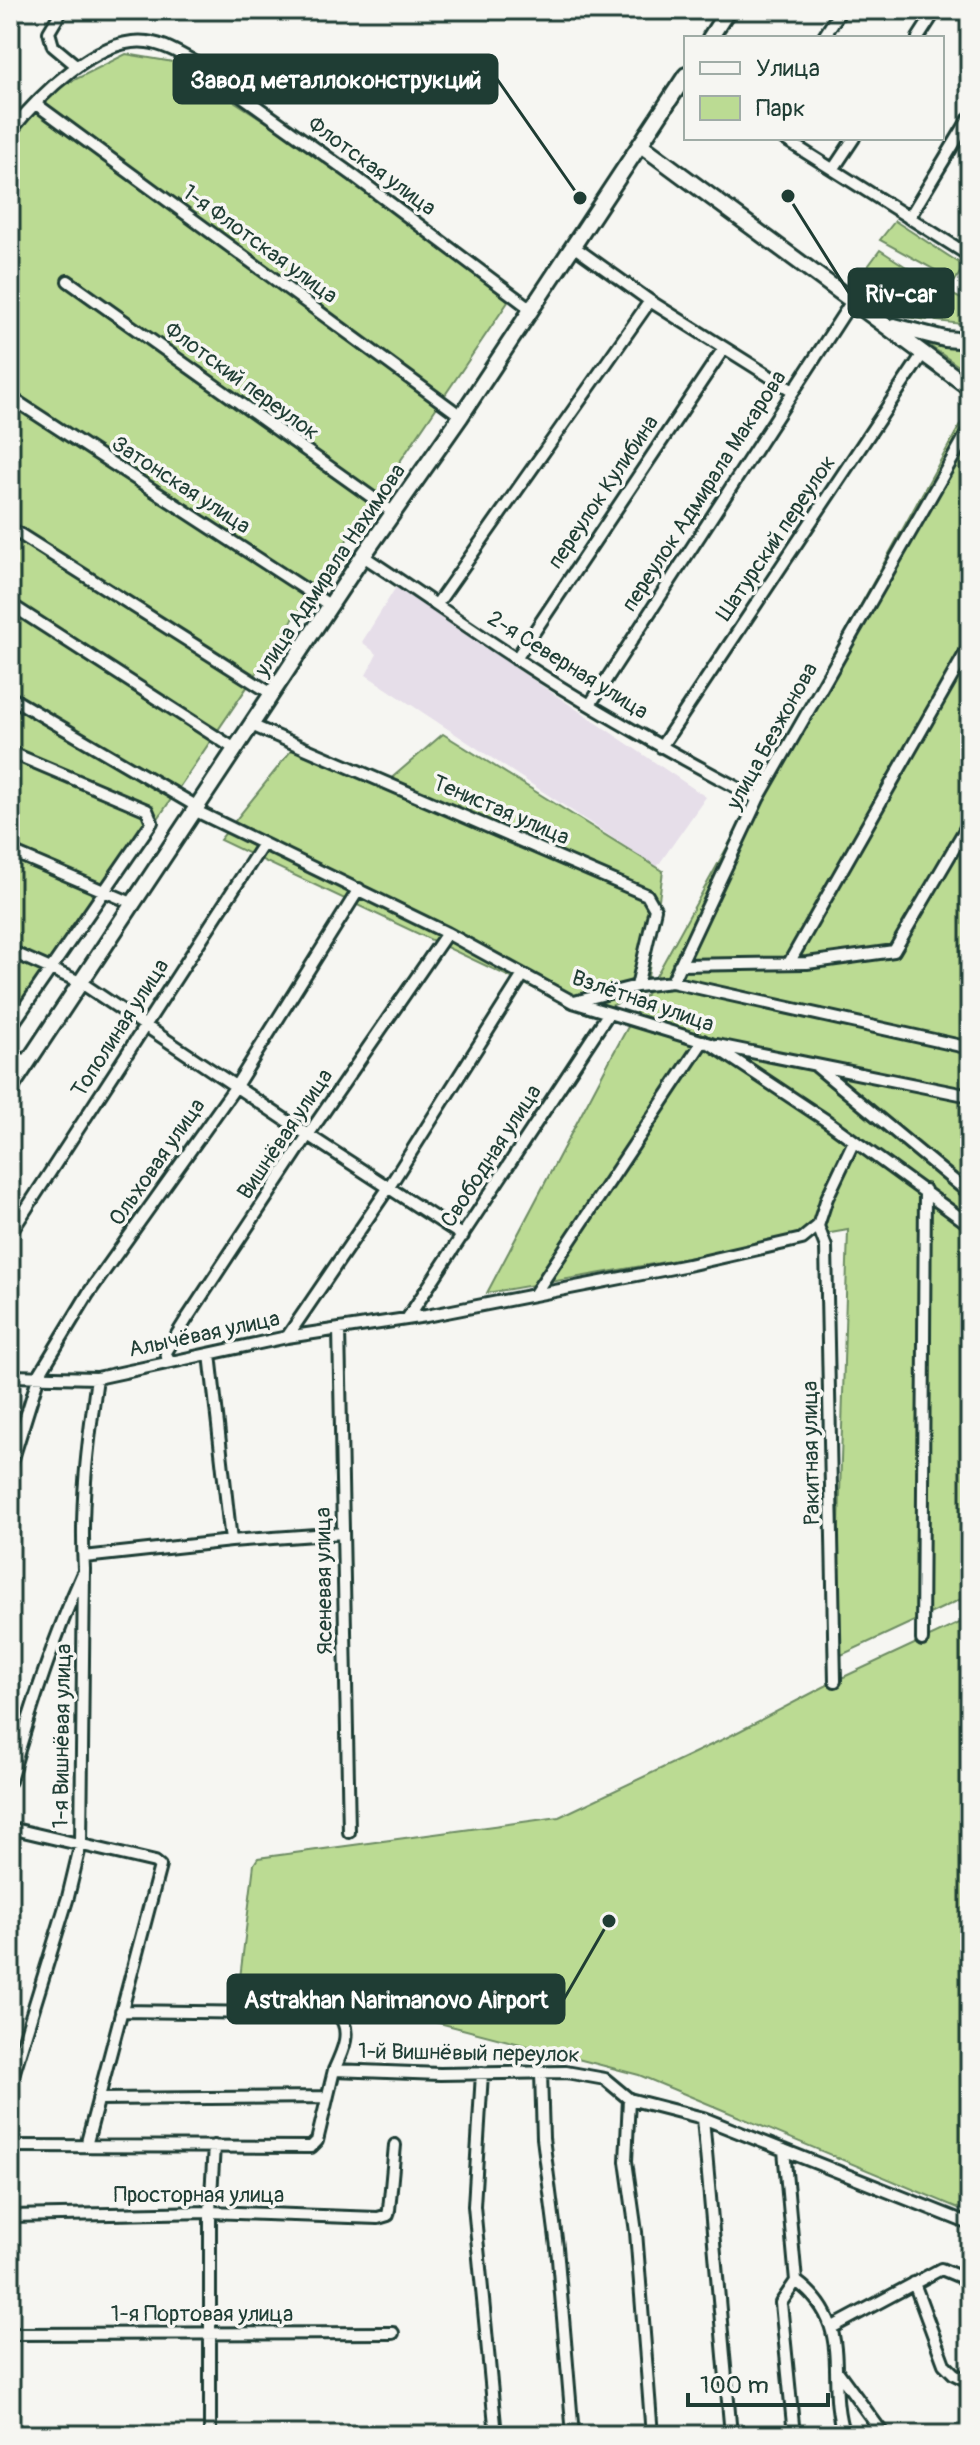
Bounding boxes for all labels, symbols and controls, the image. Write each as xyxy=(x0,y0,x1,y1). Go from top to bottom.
legend xyxy=(684,36,944,140)
text: Улица xyxy=(756,54,820,83)
callout: Завод металлоконструкций xyxy=(174,55,497,103)
text: Завод металлоконструкций xyxy=(190,66,482,95)
text: Парк xyxy=(756,94,805,123)
street label: Флотская улица xyxy=(302,110,442,222)
street label: 1-я Флотская улица xyxy=(177,178,343,310)
callout: Riv-car xyxy=(849,269,953,317)
text: Riv-car xyxy=(865,280,937,309)
street label: Флотский переулок xyxy=(159,316,325,446)
street label: переулок Адмирала Макарова xyxy=(615,365,793,617)
street label: переулок Кулибина xyxy=(541,410,665,574)
street label: Затонская улица xyxy=(106,430,256,540)
street label: Шатурский переулок xyxy=(710,450,842,626)
street label: улица Адмирала Нахимова xyxy=(248,458,412,683)
street label: 2-я Северная улица xyxy=(482,604,654,726)
street label: улица Безжонова xyxy=(720,658,824,815)
street label: Тенистая улица xyxy=(428,769,574,851)
street label: Тополиная улица xyxy=(65,953,175,1103)
street label: Взлётная улица xyxy=(568,964,718,1038)
street label: Вишнёвая улица xyxy=(231,1063,339,1205)
street label: Свободная улица xyxy=(434,1079,548,1233)
street label: Ольховая улица xyxy=(103,1093,211,1231)
street label: Алычёвая улица xyxy=(126,1304,282,1364)
street label: Ракитная улица xyxy=(796,1381,826,1525)
street label: Ясеневая улица xyxy=(309,1507,339,1655)
street label: 1-я Вишнёвая улица xyxy=(46,1643,78,1829)
callout: Astrakhan Narimanovo Airport xyxy=(228,1975,564,2023)
text: Astrakhan Narimanovo Airport xyxy=(244,1986,549,2015)
street label: 1-й Вишнёвый переулок xyxy=(358,2037,580,2069)
street label: Просторная улица xyxy=(114,2181,284,2209)
street label: 1-я Портовая улица xyxy=(111,2300,293,2328)
scale bar xyxy=(688,2357,828,2407)
text: 100 m xyxy=(700,2371,769,2400)

